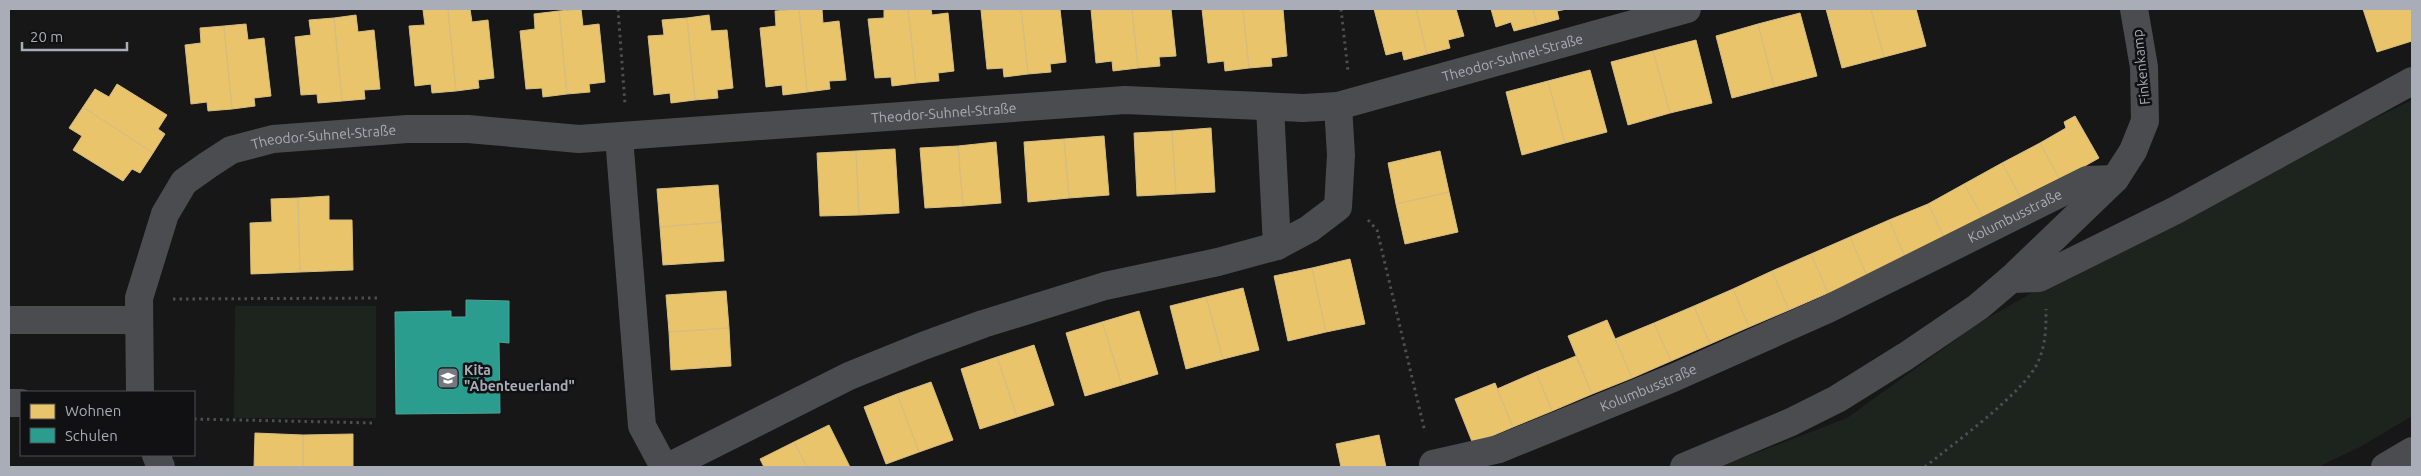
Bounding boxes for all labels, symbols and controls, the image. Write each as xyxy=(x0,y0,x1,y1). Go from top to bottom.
scale bar xyxy=(22,20,128,52)
text: 20 m xyxy=(30,28,63,45)
street label: Finkenkamp xyxy=(2129,28,2153,106)
street label: Theodor-Suhnel-Straße xyxy=(1440,30,1585,85)
street label: Theodor-Suhnel-Straße xyxy=(871,100,1017,126)
street label: Theodor-Suhnel-Straße xyxy=(249,122,397,152)
street label: Kolumbusstraße xyxy=(1965,186,2064,246)
street label: Kolumbusstraße xyxy=(1598,361,1699,415)
place label: Kita "Abenteuerland" xyxy=(464,362,575,394)
school or university icon: Kita "Abenteuerland" xyxy=(436,366,460,390)
legend xyxy=(20,391,195,456)
text: Wohnen xyxy=(65,402,121,419)
text: Schulen xyxy=(65,427,118,444)

